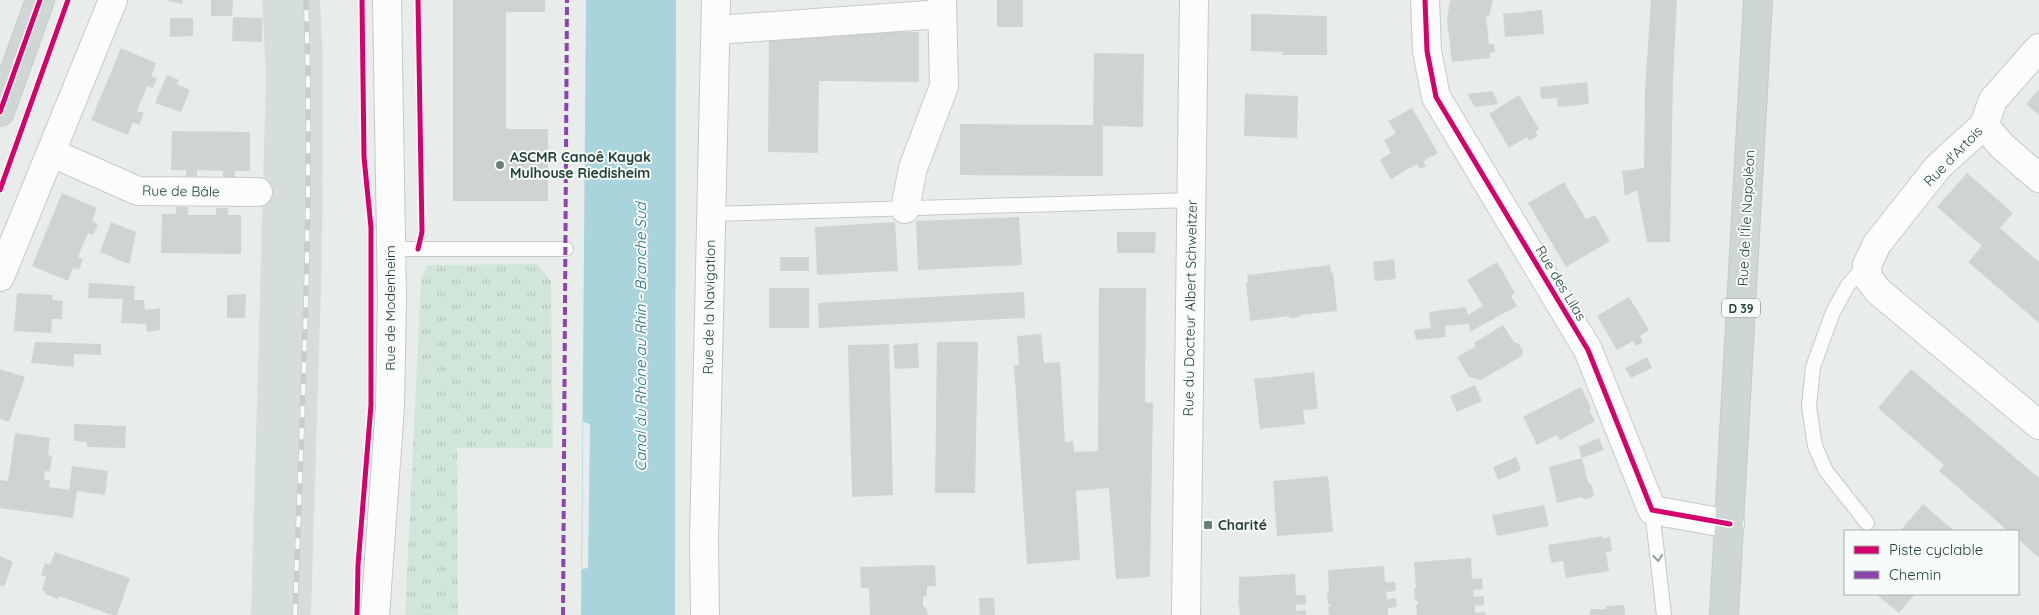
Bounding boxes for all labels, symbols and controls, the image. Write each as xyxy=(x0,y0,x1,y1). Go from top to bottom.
street label: Rue d'Artois xyxy=(1920,122,1986,190)
place label: ASCMR Canoê Kayak Mulhouse Riedisheim xyxy=(510,148,651,182)
street label: Rue de l'Île Napoléon xyxy=(1733,149,1759,287)
marker: ASCMR Canoê Kayak Mulhouse Riedisheim xyxy=(494,159,506,171)
street label: Rue de Bâle xyxy=(142,181,220,201)
street label: Rue du Docteur Albert Schweitzer xyxy=(1179,199,1201,417)
water label: Canal du Rhône au Rhin - Branche Sud xyxy=(631,201,650,472)
street label: Rue de la Navigation xyxy=(699,239,719,375)
street label: Rue des Lilas xyxy=(1532,242,1590,324)
street label: Rue de Modenheim xyxy=(381,245,399,371)
road number: D 39 xyxy=(1722,298,1760,318)
place label: Charité xyxy=(1218,516,1267,534)
marker: Charité xyxy=(1202,519,1214,531)
legend xyxy=(1844,530,2019,595)
text: Piste cyclable xyxy=(1889,540,1983,559)
one-way arrow xyxy=(1652,555,1663,563)
text: Chemin xyxy=(1889,565,1941,584)

